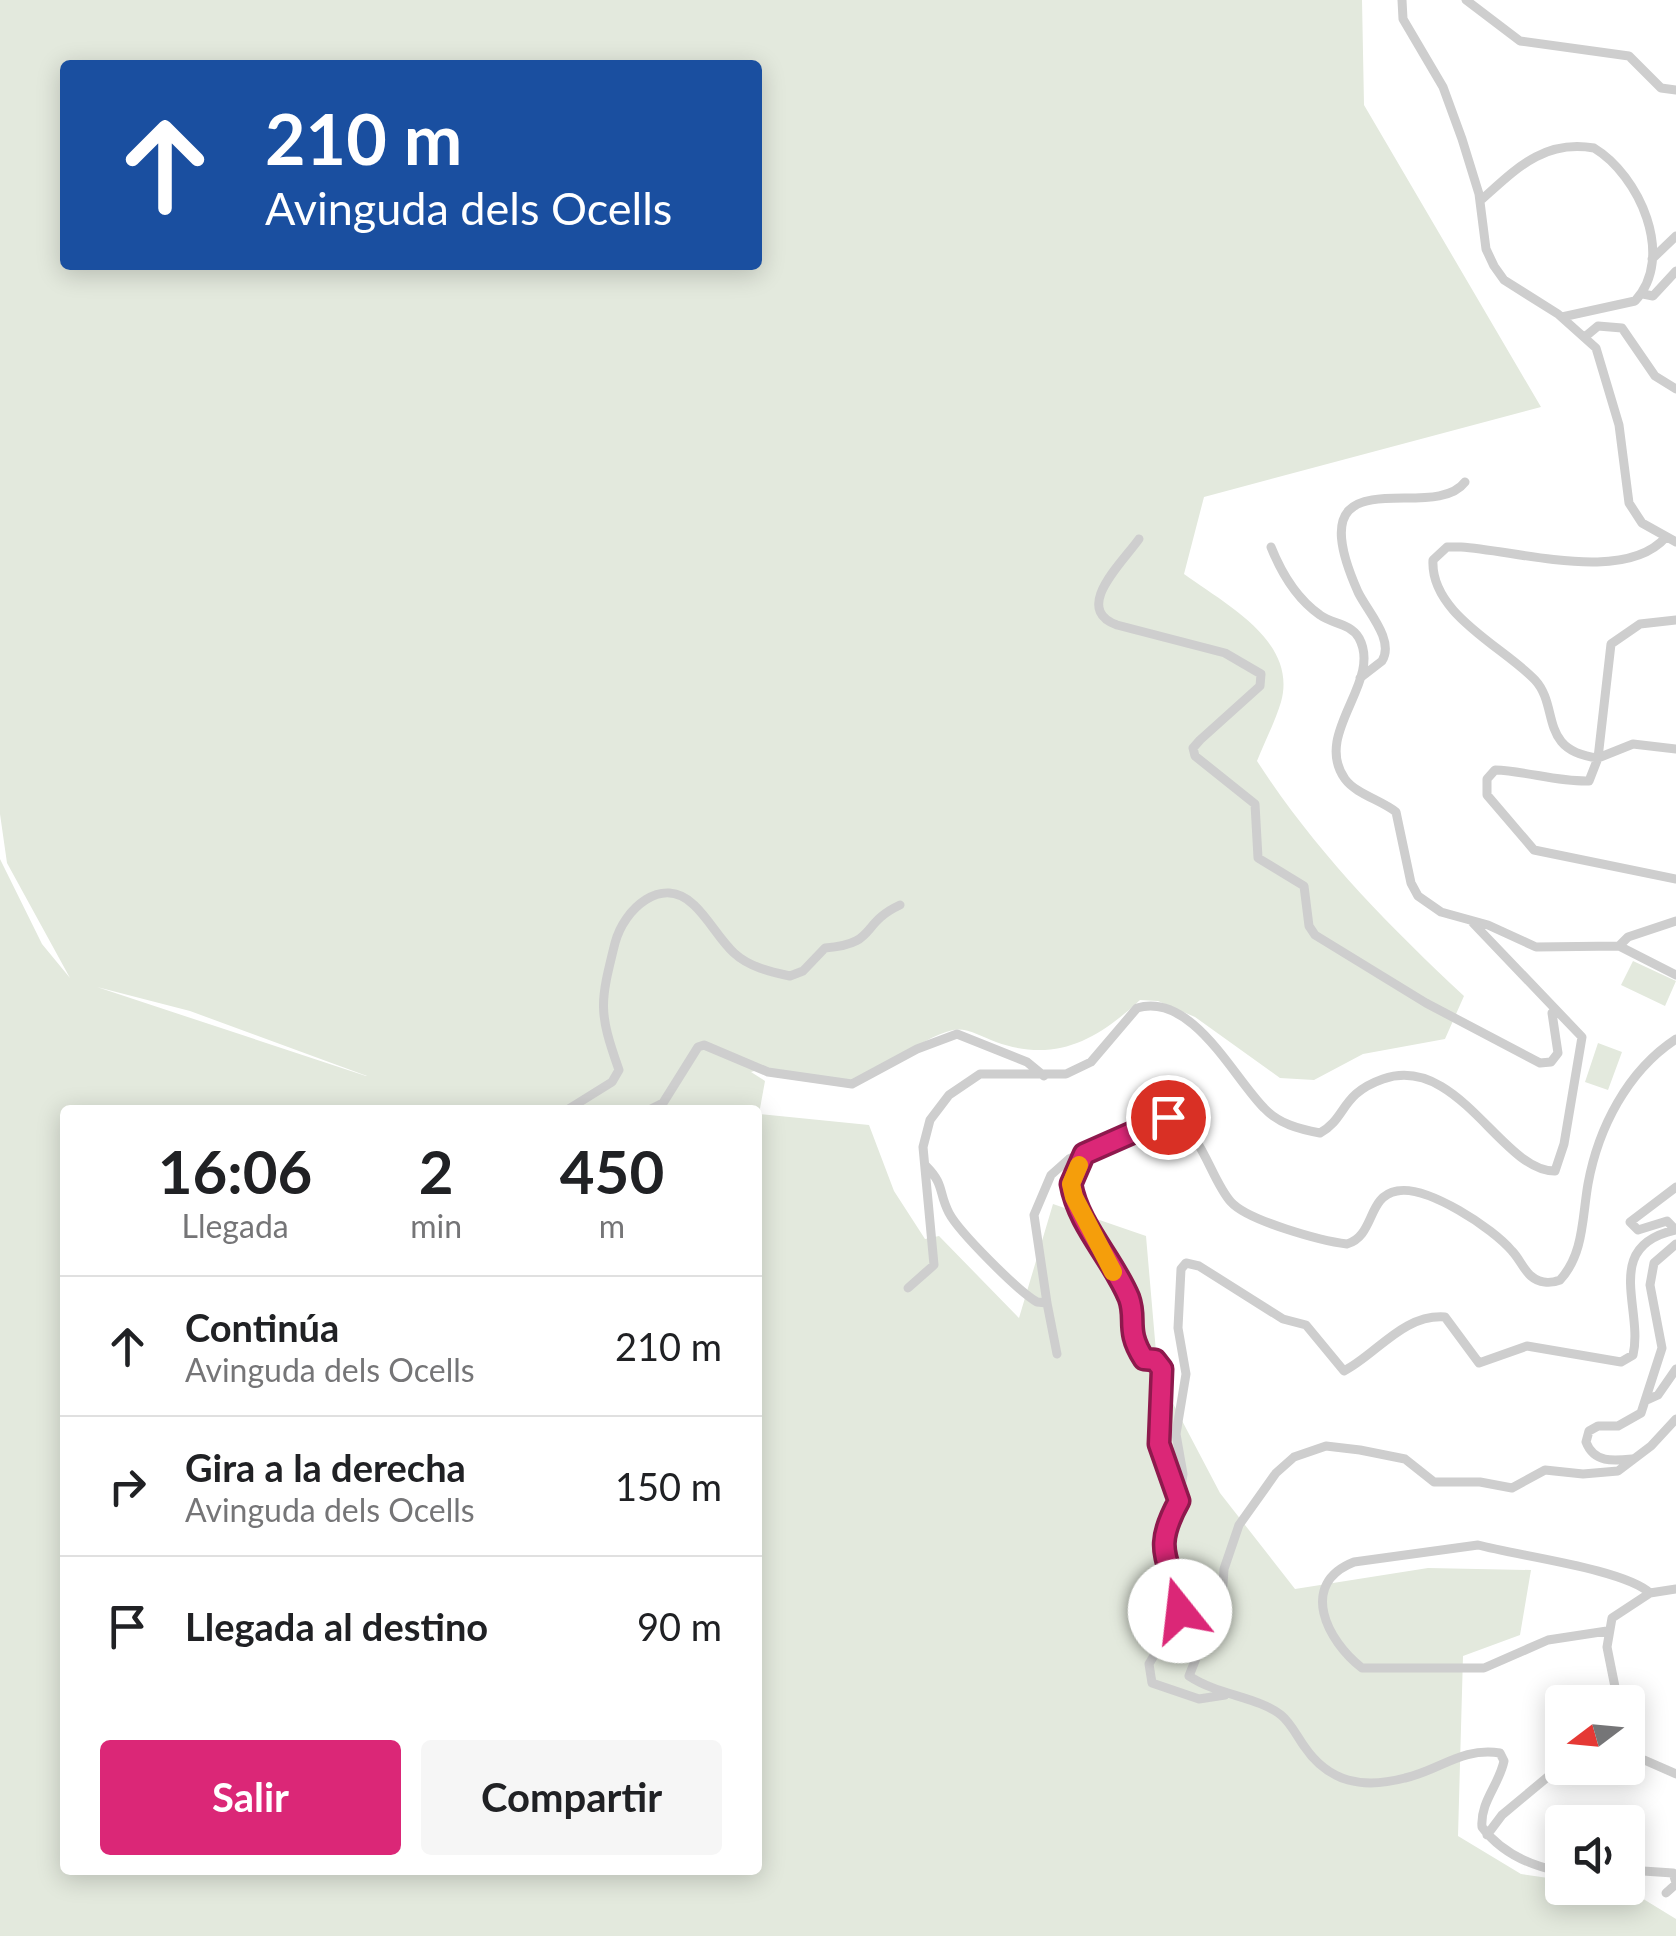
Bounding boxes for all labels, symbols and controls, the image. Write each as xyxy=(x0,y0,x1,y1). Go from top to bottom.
text: 210 m xyxy=(265,96,462,180)
icon: ahead xyxy=(100,100,230,230)
text: Avinguda dels Ocells xyxy=(265,181,672,235)
pin xyxy=(1126,1075,1211,1160)
icon: arrive xyxy=(1141,1090,1196,1145)
text: 16:06 xyxy=(158,1135,312,1207)
text: 2 xyxy=(419,1135,454,1207)
text: 450 xyxy=(560,1135,664,1207)
text: Llegada xyxy=(181,1206,289,1245)
text: min xyxy=(410,1206,462,1245)
text: m xyxy=(599,1206,625,1245)
text: Continúa xyxy=(185,1304,339,1350)
icon: ahead xyxy=(100,1319,155,1374)
text: 210 m xyxy=(615,1323,722,1369)
text: Avinguda dels Ocells xyxy=(185,1350,475,1389)
text: Gira a la derecha xyxy=(185,1444,466,1490)
icon: right xyxy=(100,1459,155,1514)
text: 150 m xyxy=(615,1463,722,1509)
text: Avinguda dels Ocells xyxy=(185,1490,475,1529)
position arrow xyxy=(1128,1559,1232,1663)
icon: arrive xyxy=(100,1599,155,1654)
text: Llegada al destino xyxy=(185,1603,488,1649)
text: 90 m xyxy=(637,1603,722,1649)
north arrow xyxy=(1545,1685,1645,1785)
map controls xyxy=(1545,1685,1645,1905)
button: Salir xyxy=(100,1740,401,1855)
button: Compartir xyxy=(421,1740,722,1855)
button: sound xyxy=(1545,1805,1645,1905)

